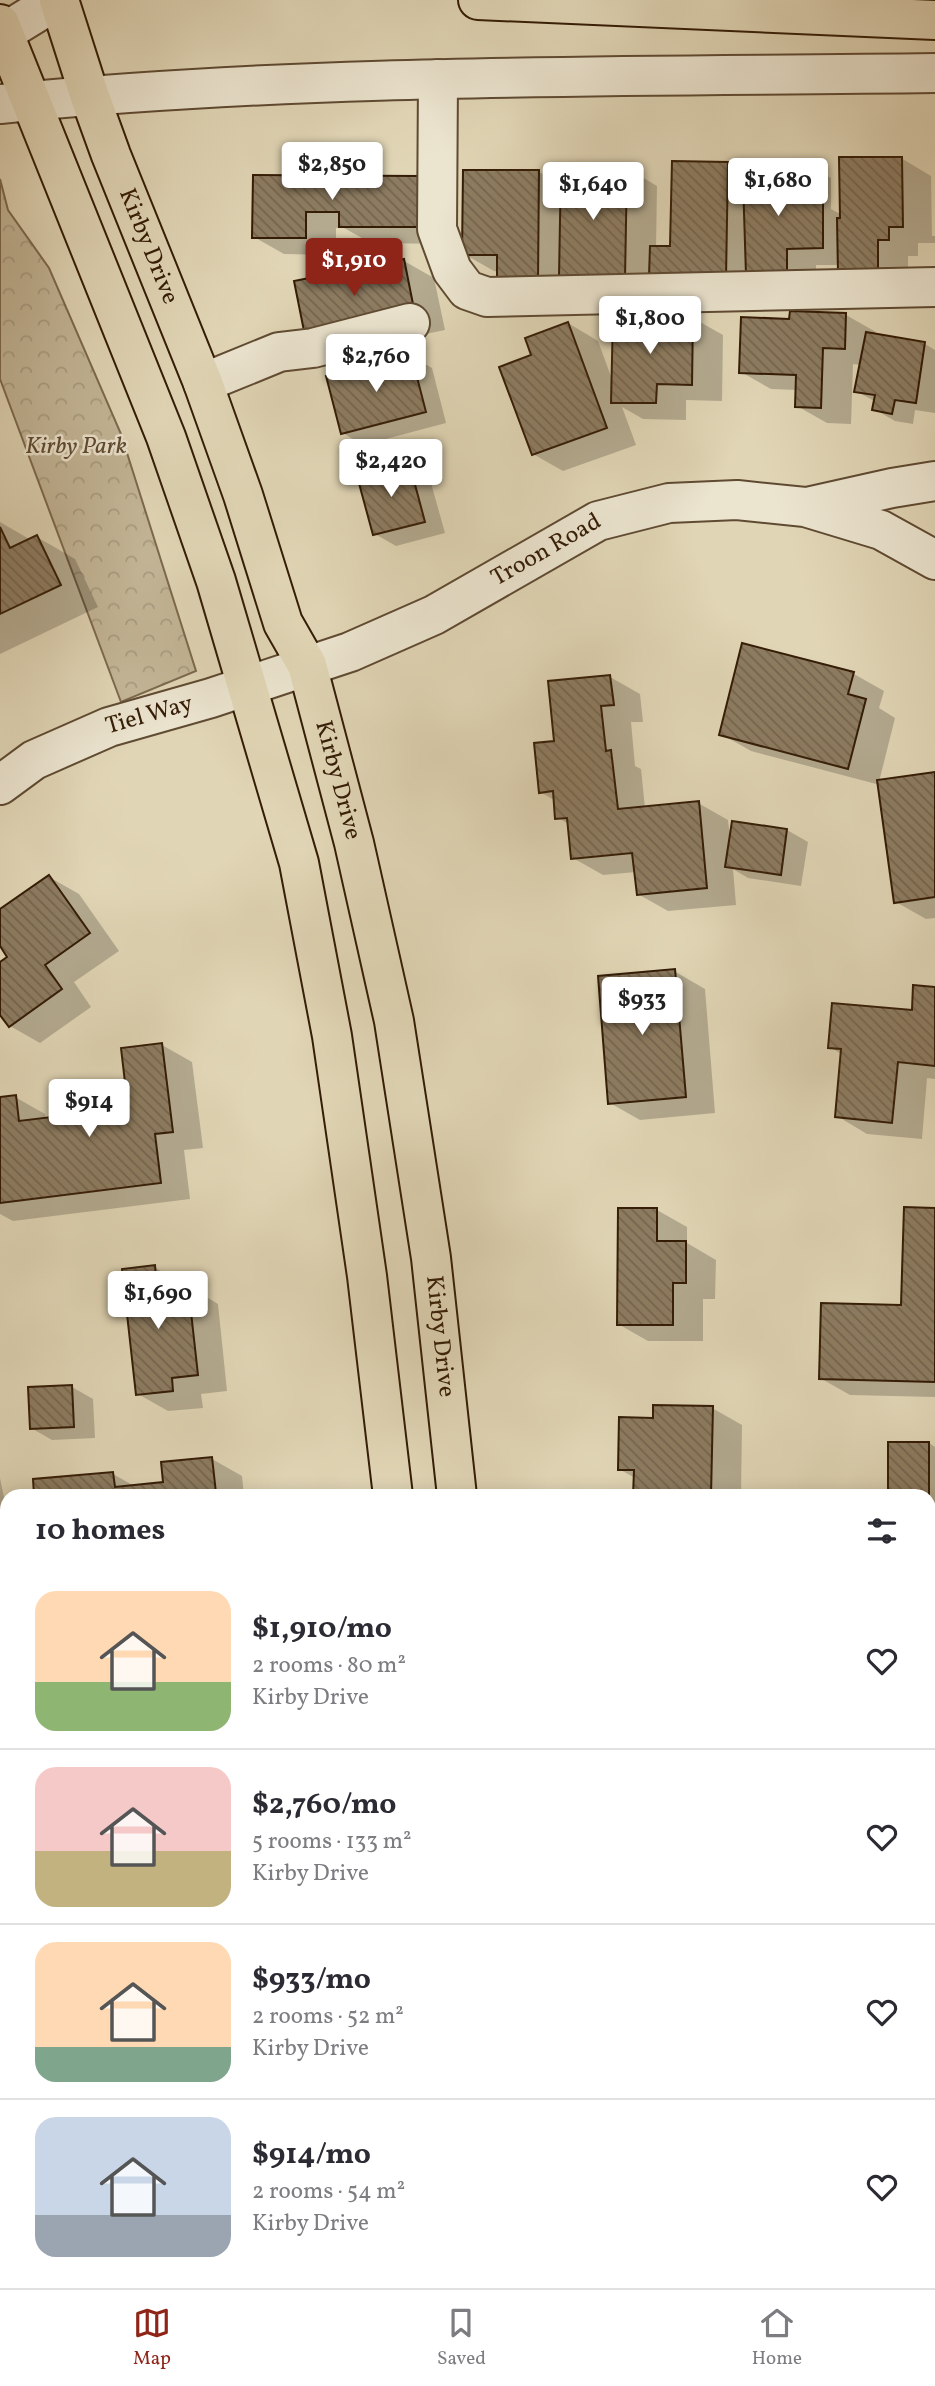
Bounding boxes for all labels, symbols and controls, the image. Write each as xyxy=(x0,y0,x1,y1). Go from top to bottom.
pin: $2,850 xyxy=(275,142,389,202)
text: $2,850 xyxy=(298,149,366,181)
pin: $1,680 xyxy=(721,158,835,218)
pin: $1,640 xyxy=(536,162,650,222)
text: $1,680 xyxy=(744,165,812,197)
text: $1,640 xyxy=(559,169,627,201)
street label: Kirby Drive xyxy=(109,183,186,309)
pin: $1,910 xyxy=(297,238,411,298)
text: $1,910 xyxy=(322,245,386,277)
pin: $1,800 xyxy=(593,296,707,356)
text: $1,800 xyxy=(615,303,685,335)
pin: $2,760 xyxy=(319,334,433,394)
text: $2,760 xyxy=(342,341,410,373)
park label: Kirby Park xyxy=(25,430,127,464)
pin: $2,420 xyxy=(334,440,448,499)
text: $2,420 xyxy=(355,446,427,478)
street label: Troon Road xyxy=(485,505,608,596)
street label: Tiel Way xyxy=(102,687,197,744)
street label: Kirby Drive xyxy=(305,717,369,844)
pin: $933 xyxy=(601,978,683,1037)
text: $933 xyxy=(618,984,666,1016)
pin: $914 xyxy=(48,1080,130,1139)
text: $914 xyxy=(65,1086,113,1118)
pin: $1,690 xyxy=(101,1272,215,1331)
street label: Kirby Drive xyxy=(416,1274,463,1399)
text: $1,690 xyxy=(124,1278,192,1310)
text: 10 homes xyxy=(35,1510,165,1552)
icon: filters xyxy=(863,1512,901,1550)
text: $1,910/mo xyxy=(252,1608,392,1650)
icon: home xyxy=(91,1619,175,1703)
icon: heart xyxy=(863,1642,901,1680)
text: 2 rooms · 80 m² xyxy=(252,1650,406,1682)
text: Kirby Drive xyxy=(252,1682,369,1714)
text: $2,760/mo xyxy=(252,1784,396,1826)
icon: home xyxy=(91,1795,175,1879)
icon: heart xyxy=(863,1818,901,1856)
text: 5 rooms · 133 m² xyxy=(252,1826,412,1858)
text: Kirby Drive xyxy=(252,1858,369,1890)
text: $933/mo xyxy=(252,1959,371,2001)
icon: home xyxy=(91,1970,175,2054)
icon: heart xyxy=(863,1993,901,2031)
text: 2 rooms · 52 m² xyxy=(252,2001,404,2033)
text: Kirby Drive xyxy=(252,2033,369,2065)
text: $914/mo xyxy=(252,2134,371,2176)
icon: home xyxy=(91,2145,175,2229)
icon: heart xyxy=(863,2168,901,2206)
text: 2 rooms · 54 m² xyxy=(252,2176,405,2208)
text: Kirby Drive xyxy=(252,2208,369,2240)
tab: Map xyxy=(133,2304,171,2372)
tab: Saved xyxy=(437,2304,486,2372)
tab: Home xyxy=(752,2304,802,2372)

